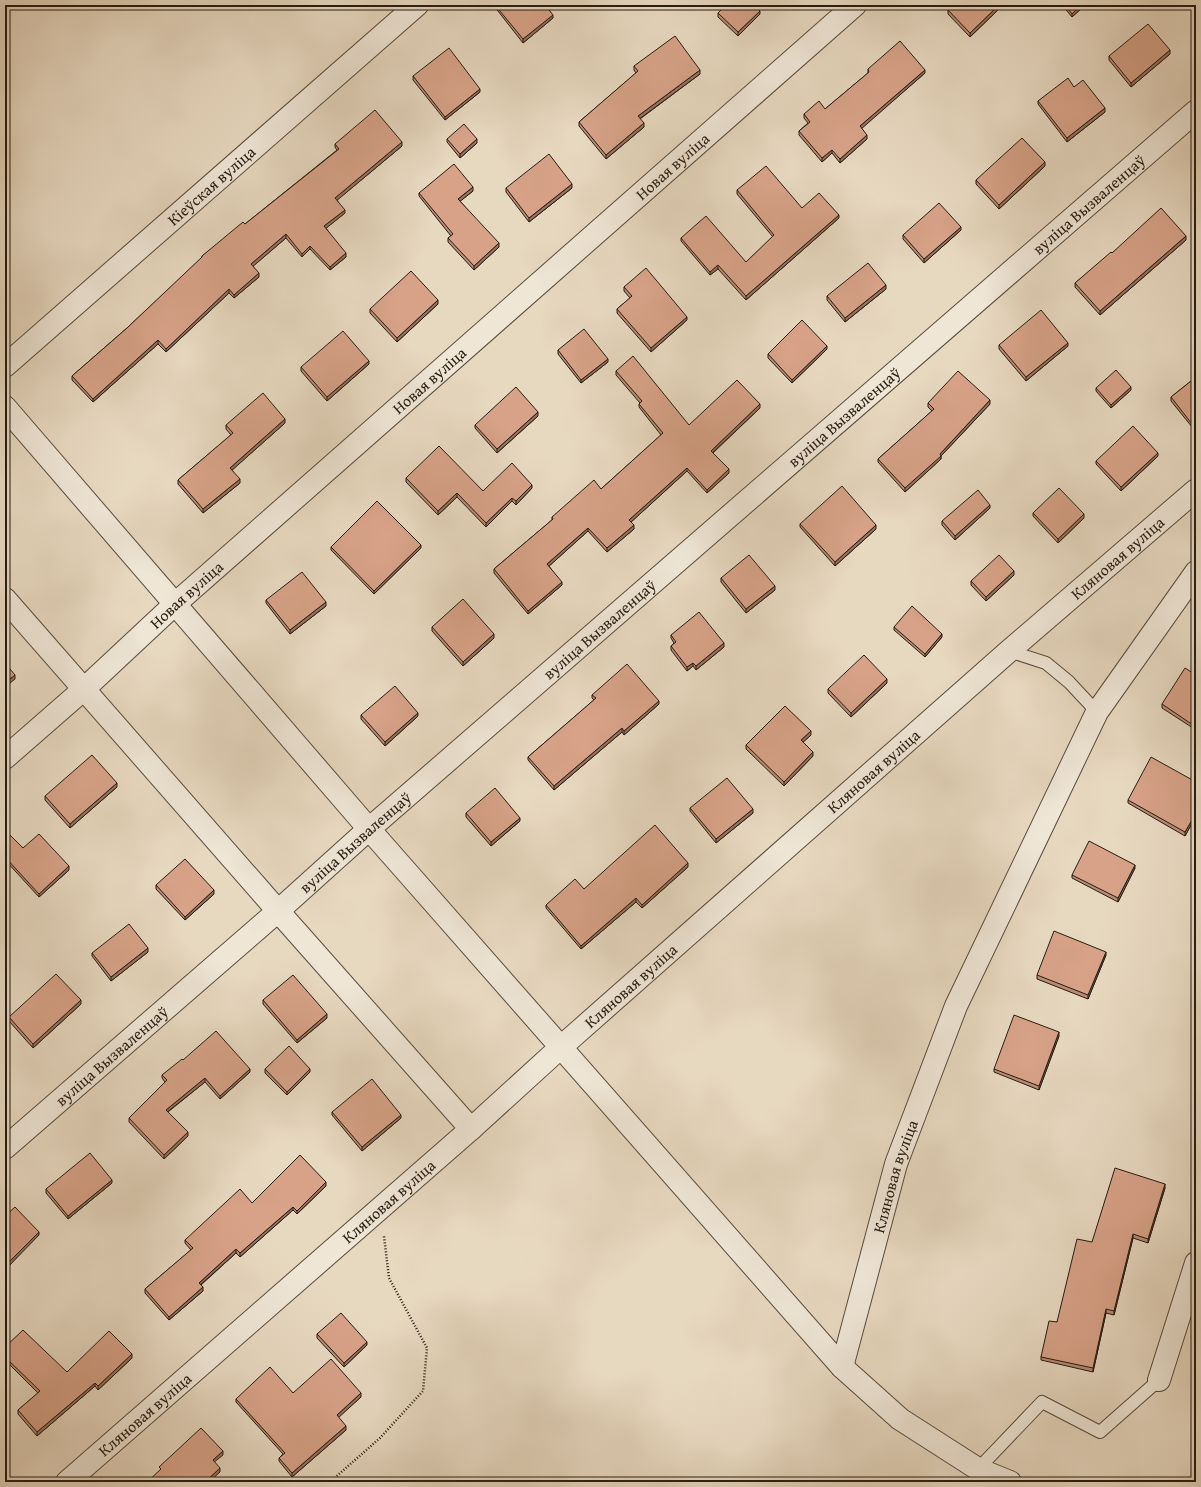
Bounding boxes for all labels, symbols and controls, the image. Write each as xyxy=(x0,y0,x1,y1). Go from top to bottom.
street label: Новая вуліца xyxy=(630,126,715,205)
street label: Кіеўская вуліца xyxy=(162,140,261,231)
street label: вуліца Вызваленцаў xyxy=(1027,148,1150,260)
street label: Новая вуліца xyxy=(387,341,472,420)
street label: вуліца Вызваленцаў xyxy=(782,361,906,472)
street label: Кляновая вуліца xyxy=(1065,510,1170,605)
street label: Новая вуліца xyxy=(144,555,229,634)
street label: вуліца Вызваленцаў xyxy=(538,573,661,685)
street label: Кляновая вуліца xyxy=(821,723,925,819)
street label: вуліца Вызваленцаў xyxy=(294,786,416,898)
street label: Кляновая вуліца xyxy=(579,937,683,1033)
street label: вуліца Вызваленцаў xyxy=(50,1000,173,1111)
street label: Кляновая вуліца xyxy=(866,1116,924,1235)
street label: Кляновая вуліца xyxy=(336,1153,441,1249)
street label: Кляновая вуліца xyxy=(93,1366,197,1462)

